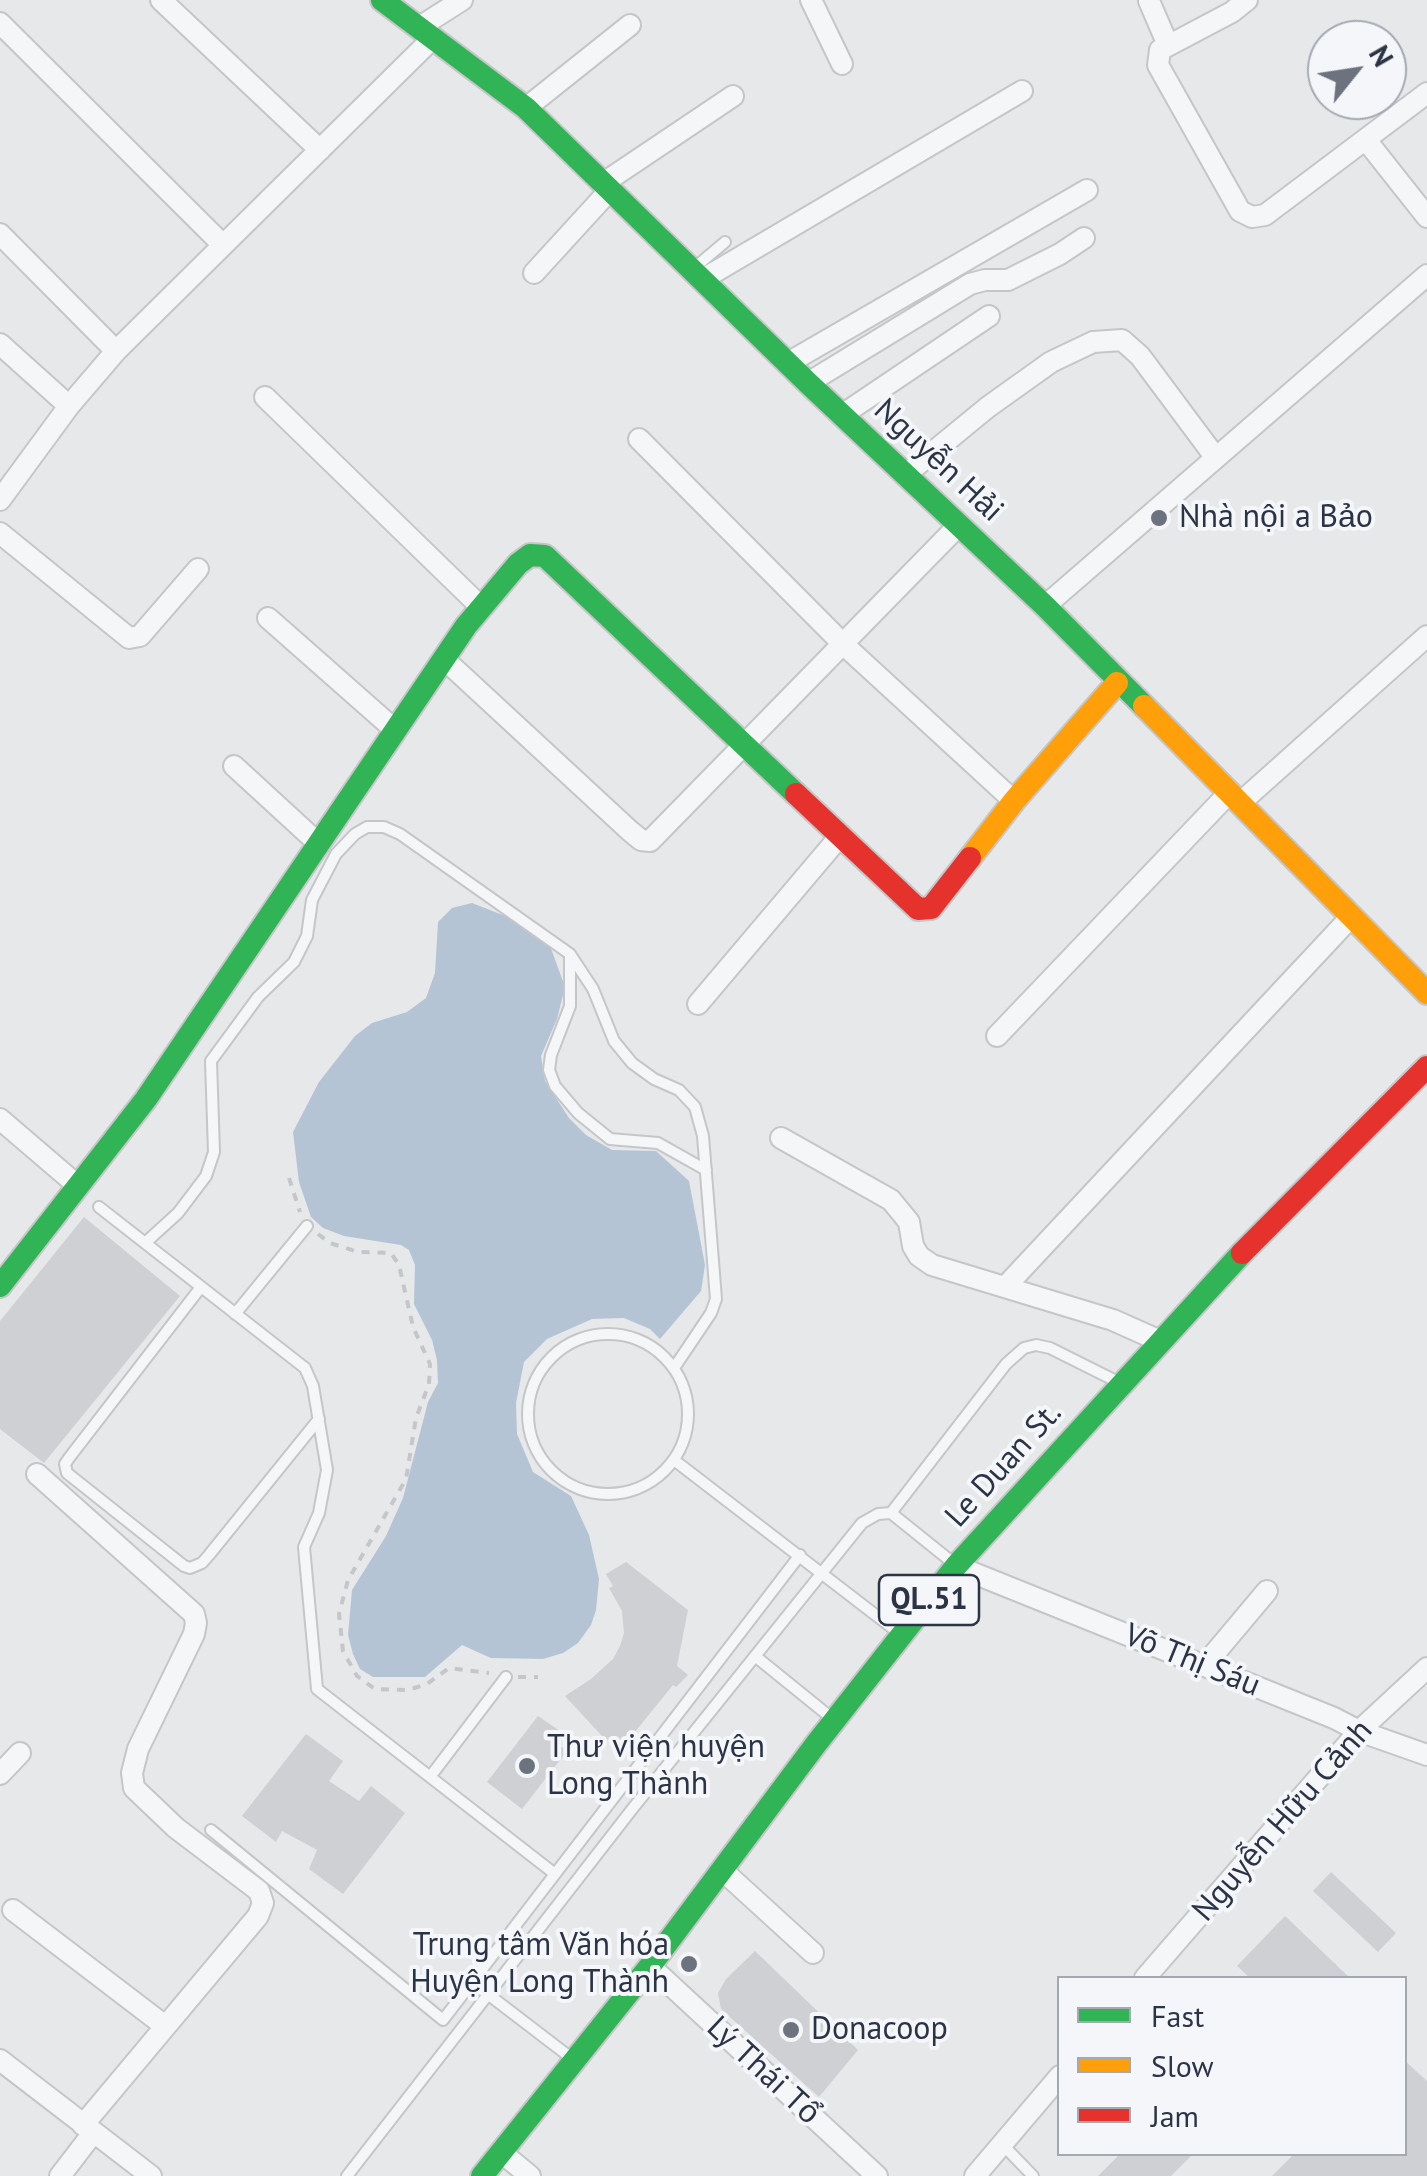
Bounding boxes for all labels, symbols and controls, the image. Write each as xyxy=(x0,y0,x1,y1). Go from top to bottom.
north arrow xyxy=(1307,20,1407,120)
text: N xyxy=(1361,39,1402,73)
street label: Nguyễn Hải xyxy=(865,392,1011,530)
place label: Nhà nội a Bảo xyxy=(1179,499,1373,537)
marker: Nhà nội a Bảo xyxy=(1148,507,1170,529)
street label: Le Duan St. xyxy=(938,1395,1070,1535)
road number: QL.51 xyxy=(879,1575,979,1625)
street label: Võ Thị Sáu xyxy=(1118,1616,1266,1706)
street label: Nguyễn Hữu Cảnh xyxy=(1185,1712,1381,1930)
place label: Thư viện huyện Long Thành xyxy=(547,1729,765,1804)
marker: Thư viện huyện Long Thành xyxy=(516,1755,538,1777)
place label: Trung tâm Văn hóa Huyện Long Thành xyxy=(410,1927,669,2002)
marker: Trung tâm Văn hóa Huyện Long Thành xyxy=(678,1953,700,1975)
legend xyxy=(1057,1976,1407,2156)
text: Fast xyxy=(1151,1996,1204,2035)
street label: Lý Thái Tổ xyxy=(698,2009,828,2133)
place label: Donacoop xyxy=(811,2011,948,2049)
marker: Donacoop xyxy=(780,2019,802,2041)
text: Slow xyxy=(1151,2046,1214,2085)
text: Jam xyxy=(1151,2096,1199,2135)

